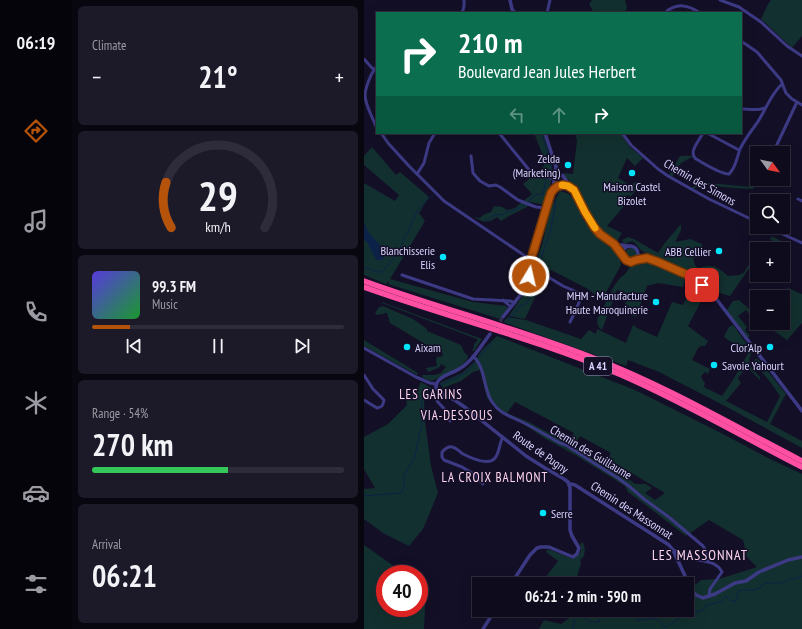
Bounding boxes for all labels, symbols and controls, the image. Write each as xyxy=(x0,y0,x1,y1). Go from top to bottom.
text: 210 m xyxy=(458,24,522,61)
icon: right xyxy=(392,28,444,80)
text: 06:19 xyxy=(17,31,55,54)
text: Climate xyxy=(92,37,126,54)
text: 21° xyxy=(198,57,238,96)
text: Boulevard Jean Jules Herbert xyxy=(458,60,636,83)
text: − xyxy=(92,63,101,91)
text: + xyxy=(335,63,344,91)
icon: left xyxy=(506,104,528,126)
icon: ahead xyxy=(548,104,570,126)
icon: right xyxy=(590,104,612,126)
icon: directions xyxy=(22,117,50,145)
north arrow xyxy=(750,146,790,186)
map controls xyxy=(750,146,790,330)
place label: Zelda (Marketing) xyxy=(513,151,560,180)
street label: Chemin des Simons xyxy=(661,155,739,209)
marker: Zelda (Marketing) xyxy=(563,160,573,170)
marker: Maison Castel Bizolet xyxy=(627,168,637,178)
text: 29 xyxy=(198,169,238,222)
place label: Maison Castel Bizolet xyxy=(603,179,661,208)
button: search xyxy=(750,194,790,234)
icon: music xyxy=(22,207,50,235)
text: km/h xyxy=(205,216,231,235)
button: + xyxy=(750,242,790,282)
place label: Blanchisserie Elis xyxy=(380,243,435,272)
place label: ABB Cellier xyxy=(665,244,712,259)
marker: ABB Cellier xyxy=(714,246,724,256)
marker: Blanchisserie Elis xyxy=(438,252,448,262)
position arrow xyxy=(508,255,550,297)
pin xyxy=(685,268,719,302)
icon: arrive xyxy=(691,274,713,296)
text: 99.3 FM xyxy=(152,277,196,296)
place label: MHM - Manufacture Haute Maroquinerie xyxy=(566,288,648,317)
button: − xyxy=(750,290,790,330)
text: Music xyxy=(152,296,178,313)
marker: MHM - Manufacture Haute Maroquinerie xyxy=(651,297,661,307)
icon: phone xyxy=(22,298,50,326)
icon: previous xyxy=(123,335,145,357)
icon: pause xyxy=(207,335,229,357)
icon: next xyxy=(291,335,313,357)
place label: Aixam xyxy=(415,340,441,355)
place label: Clor'Alp xyxy=(731,340,762,355)
marker: Aixam xyxy=(402,342,412,352)
marker: Clor'Alp xyxy=(765,342,775,352)
road number: A 41 xyxy=(584,357,612,375)
place label: Savoie Yahourt xyxy=(722,358,784,373)
marker: Savoie Yahourt xyxy=(709,360,719,370)
district label: LES GARINS xyxy=(399,386,463,403)
icon: climate xyxy=(22,389,50,417)
text: Range · 54% xyxy=(92,405,148,422)
district label: VIA-DESSOUS xyxy=(420,407,493,424)
street label: Chemin des Guillaume xyxy=(547,422,635,482)
text: 270 km xyxy=(92,425,173,464)
street label: Route de Pugny xyxy=(510,427,572,477)
district label: LA CROIX BALMONT xyxy=(442,469,548,486)
street label: Chemin des Massonnat xyxy=(588,478,677,543)
icon: car xyxy=(22,479,50,507)
place label: Serre xyxy=(551,506,573,521)
marker: Serre xyxy=(538,508,548,518)
text: Arrival xyxy=(92,536,121,553)
district label: LES MASSONNAT xyxy=(652,546,748,564)
text: 06:21 xyxy=(92,556,157,595)
speed limit sign: 40 xyxy=(376,565,428,617)
icon: filters xyxy=(22,570,50,598)
text: 06:21 · 2 min · 590 m xyxy=(525,587,641,606)

